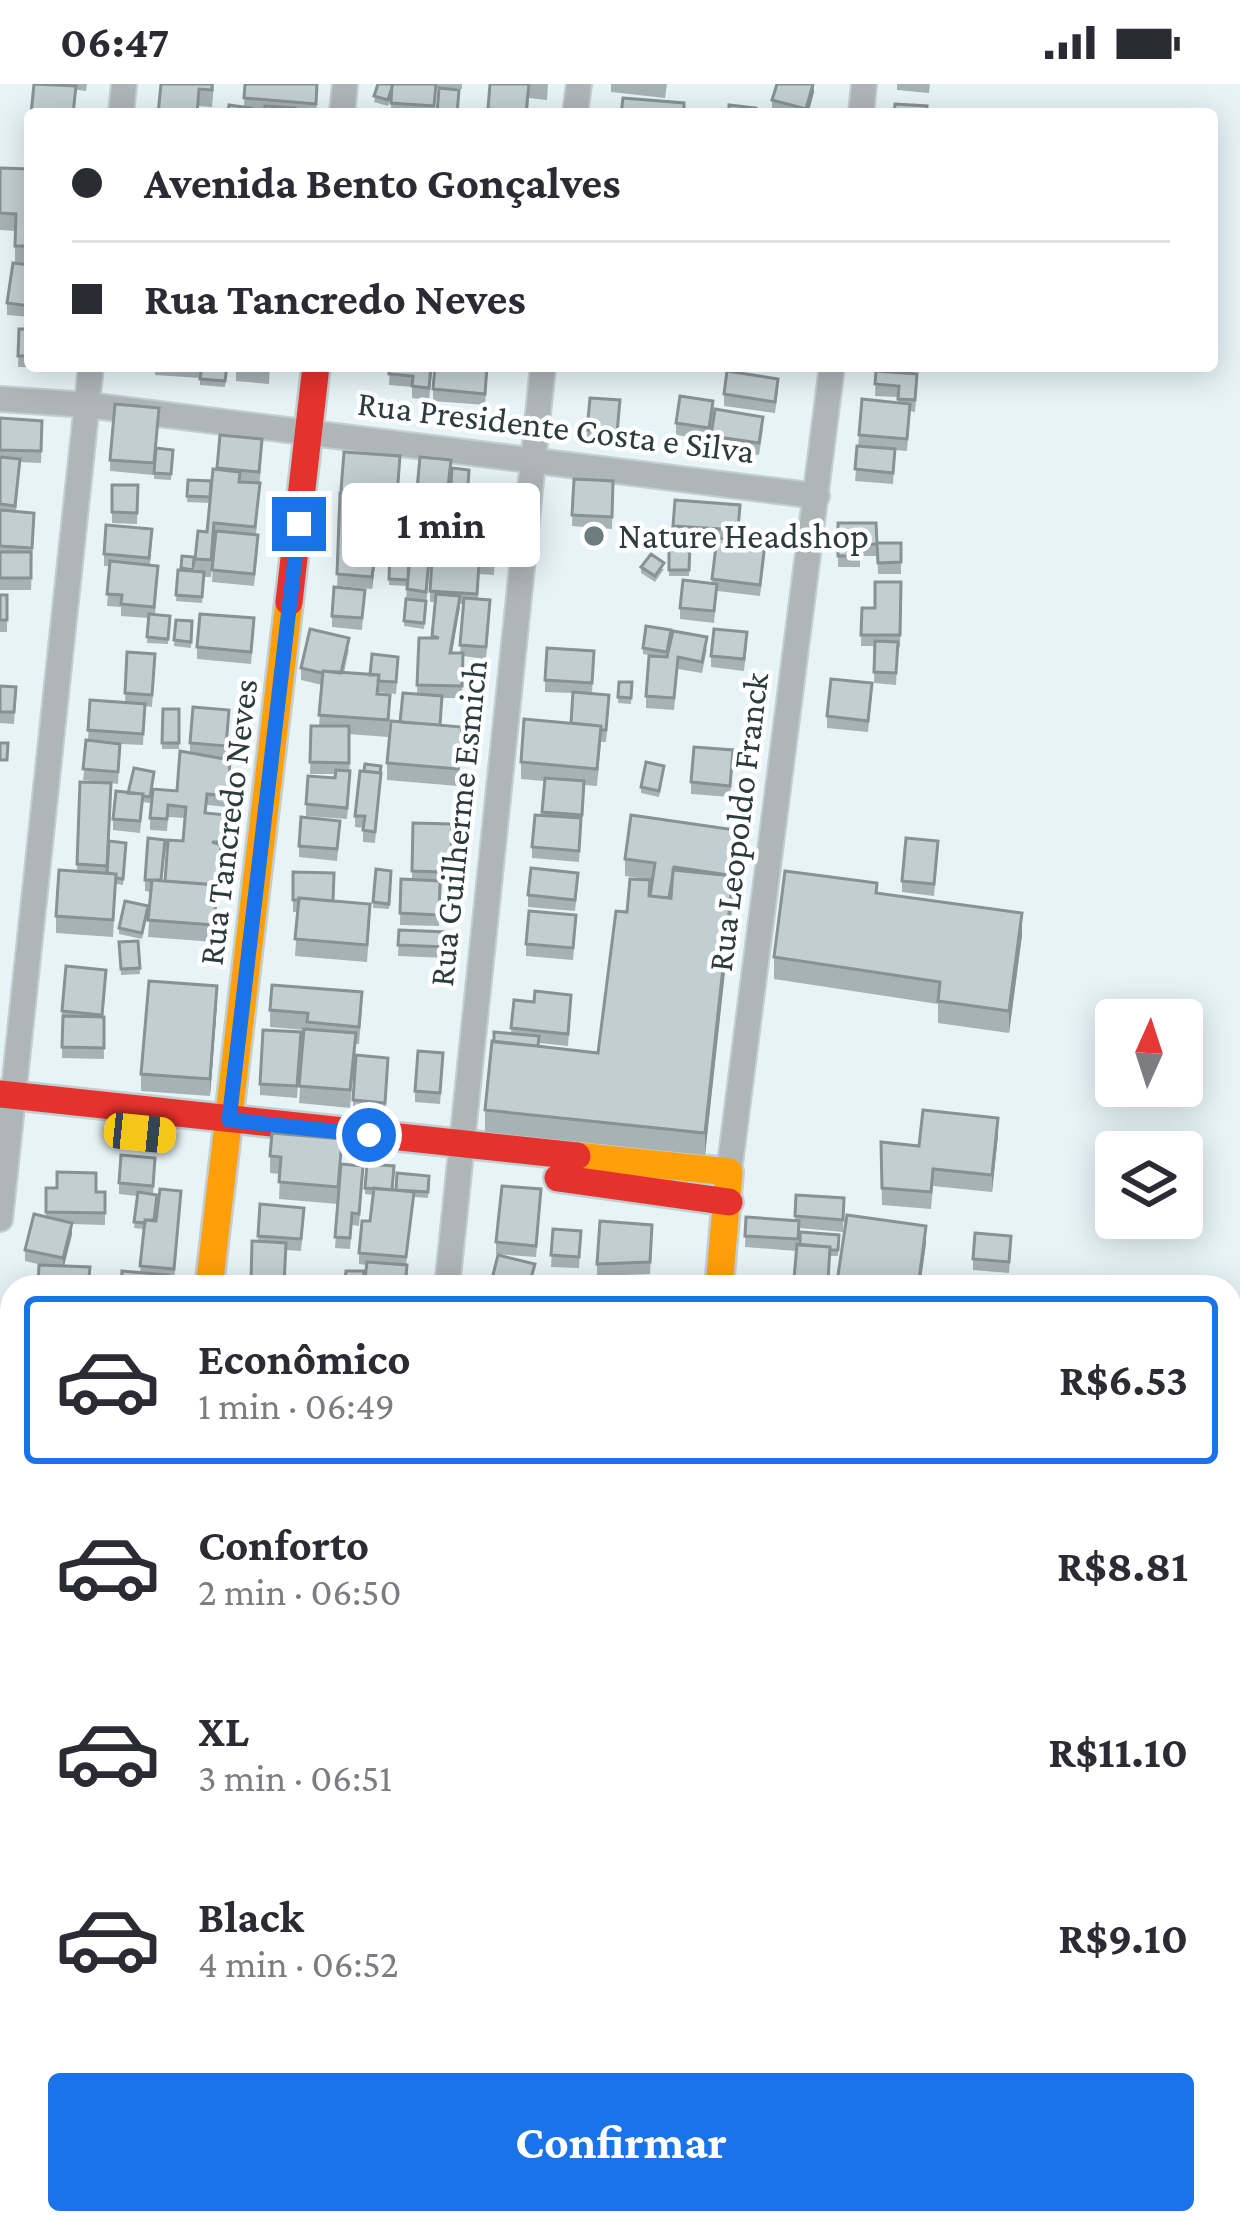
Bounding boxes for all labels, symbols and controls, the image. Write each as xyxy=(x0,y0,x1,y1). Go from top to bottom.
text: 06:47 xyxy=(60,17,169,67)
text: Avenida Bento Gonçalves xyxy=(144,158,621,208)
text: Rua Tancredo Neves xyxy=(144,274,526,324)
street label: Rua Presidente Costa e Silva xyxy=(355,383,757,471)
callout: 1 min xyxy=(341,482,539,566)
route end xyxy=(272,497,326,551)
text: 1 min xyxy=(397,503,485,546)
place label: Nature Headshop xyxy=(618,516,869,556)
marker: Nature Headshop xyxy=(581,523,607,549)
street label: Rua Guilherme Esmich xyxy=(421,658,495,988)
street label: Rua Leopoldo Franck xyxy=(700,669,776,974)
street label: Rua Tancredo Neves xyxy=(191,677,265,967)
north arrow xyxy=(1095,999,1203,1107)
map controls xyxy=(1095,999,1203,1239)
route start xyxy=(342,1108,396,1162)
car xyxy=(102,1111,178,1155)
button: layers xyxy=(1095,1131,1203,1239)
icon: car xyxy=(54,1326,162,1434)
text: Econômico xyxy=(198,1334,411,1384)
text: R$6.53 xyxy=(1059,1355,1188,1405)
text: 1 min · 06:49 xyxy=(198,1384,395,1427)
icon: car xyxy=(54,1512,162,1620)
text: Conforto xyxy=(198,1520,369,1570)
text: R$8.81 xyxy=(1057,1541,1188,1591)
text: 2 min · 06:50 xyxy=(198,1570,402,1613)
icon: car xyxy=(54,1698,162,1806)
text: XL xyxy=(198,1706,249,1756)
text: R$11.10 xyxy=(1048,1727,1188,1777)
text: 3 min · 06:51 xyxy=(198,1756,392,1799)
icon: car xyxy=(54,1884,162,1992)
text: Black xyxy=(198,1892,304,1942)
text: R$9.10 xyxy=(1058,1913,1188,1963)
text: 4 min · 06:52 xyxy=(198,1942,399,1985)
button: Confirmar xyxy=(48,2073,1194,2211)

